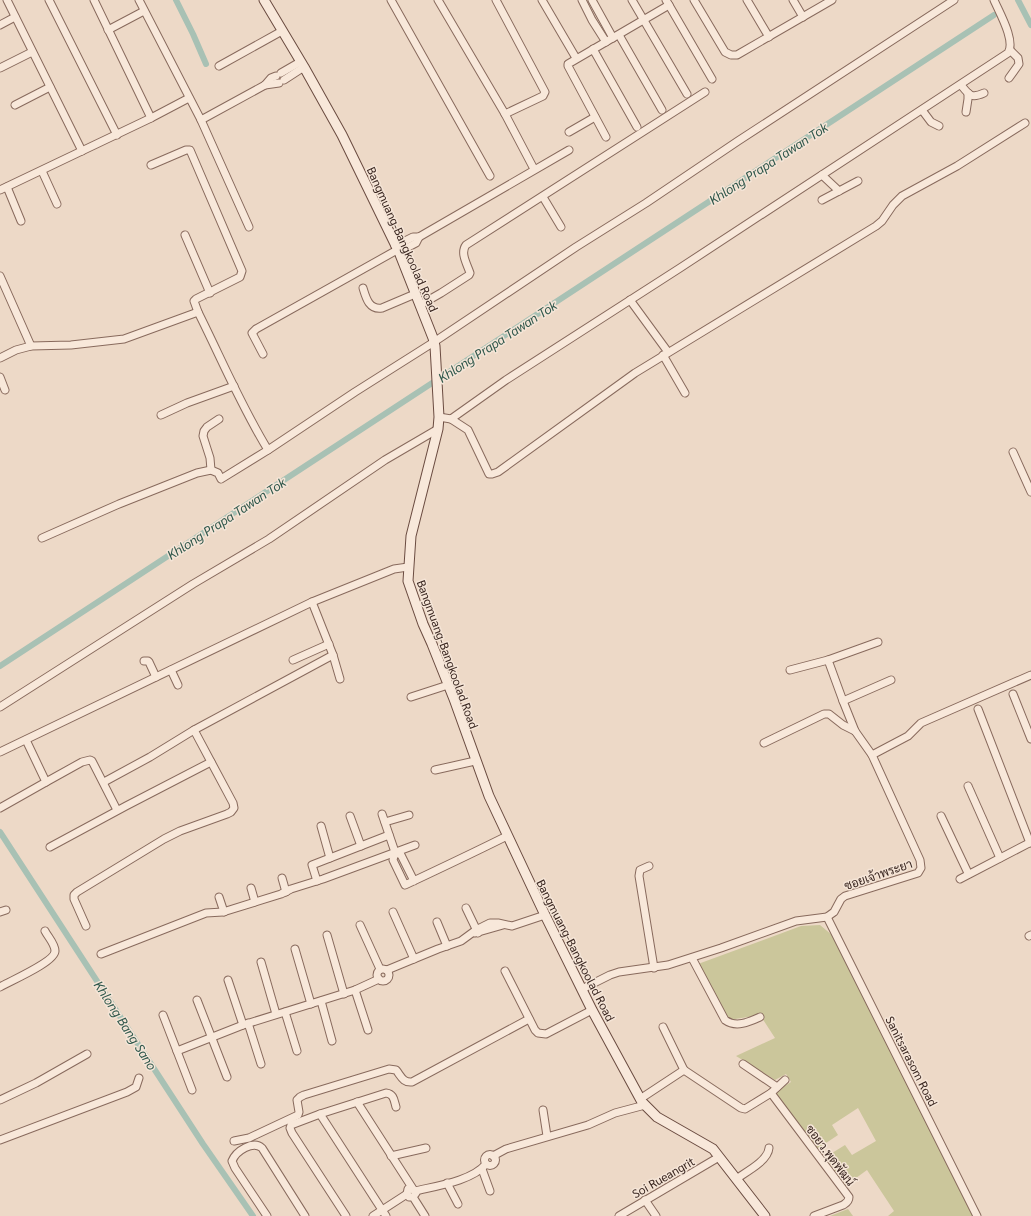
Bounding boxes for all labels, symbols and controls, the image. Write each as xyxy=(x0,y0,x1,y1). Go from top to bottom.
water label: Khlong Prapa Tawan Tok xyxy=(705,118,831,208)
street label: Bangmuang-Bangkoolad Road xyxy=(364,164,442,314)
water label: Khlong Prapa Tawan Tok xyxy=(434,296,560,386)
water label: Khlong Prapa Tawan Tok xyxy=(163,473,289,563)
street label: Bangmuang-Bangkoolad Road xyxy=(414,577,482,731)
street label: ซอยเจ้าพระยา xyxy=(842,855,914,893)
street label: Bangmuang-Bangkoolad Road xyxy=(533,876,619,1024)
water label: Khlong Bang Sano xyxy=(91,977,161,1073)
street label: Sanitsarasom Road xyxy=(882,1013,942,1109)
street label: ซอยว.พุดพัฒน์ xyxy=(801,1121,859,1190)
street label: Soi Rueangrit xyxy=(629,1152,698,1201)

